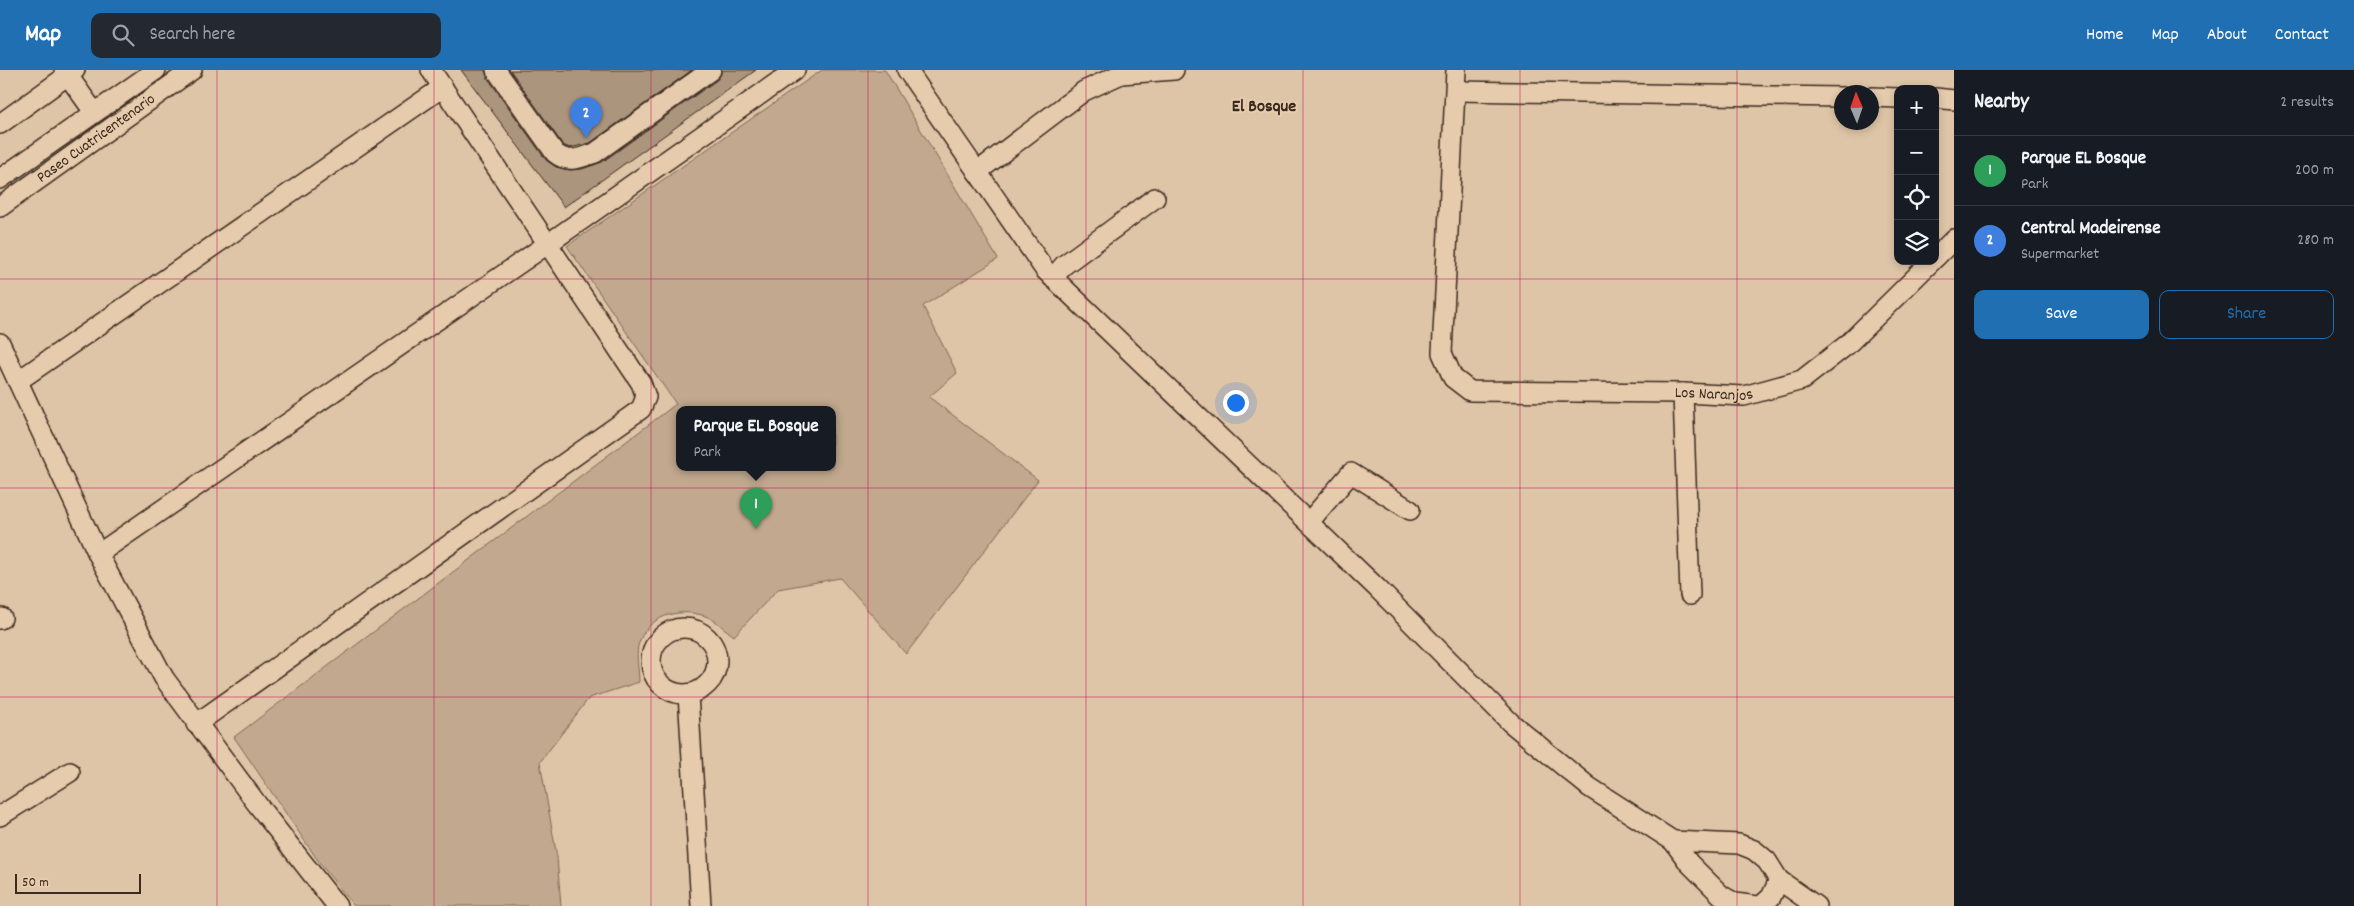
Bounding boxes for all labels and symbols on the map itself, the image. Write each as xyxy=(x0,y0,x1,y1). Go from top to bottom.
north arrow xyxy=(1834,85,1879,130)
street label: Paseo Cuatricentenario xyxy=(32,88,160,189)
district label: El Bosque xyxy=(1232,95,1296,120)
pin: 2 xyxy=(570,97,602,138)
street label: Los Naranjos xyxy=(1675,381,1756,408)
your location xyxy=(1223,390,1249,416)
pin: 1 xyxy=(740,488,772,529)
scale bar xyxy=(15,871,141,894)

